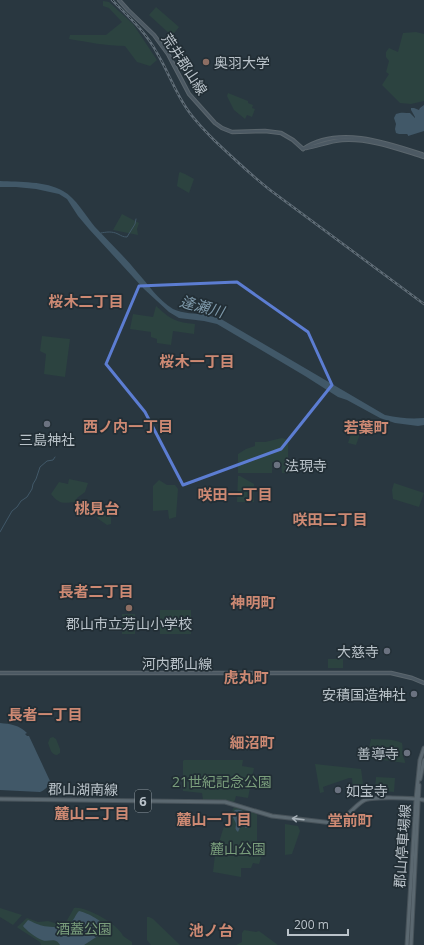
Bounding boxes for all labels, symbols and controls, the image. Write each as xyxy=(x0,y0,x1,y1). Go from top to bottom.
street label: 荒井郡山線 xyxy=(158,29,212,99)
place label: 奥羽大学 xyxy=(214,53,270,72)
marker: 奥羽大学 xyxy=(201,57,211,67)
district label: 桜木二丁目 xyxy=(48,291,124,311)
water label: 逢瀬川 xyxy=(178,291,228,322)
district label: 桜木一丁目 xyxy=(159,351,235,371)
district label: 西ノ内一丁目 xyxy=(83,416,173,436)
district label: 若葉町 xyxy=(343,417,389,437)
marker: 三島神社 xyxy=(42,419,52,429)
place label: 三島神社 xyxy=(19,430,75,449)
place label: 法現寺 xyxy=(285,456,327,475)
marker: 法現寺 xyxy=(272,460,282,470)
district label: 咲田一丁目 xyxy=(197,484,273,504)
district label: 桃見台 xyxy=(74,498,120,518)
district label: 咲田二丁目 xyxy=(292,509,368,529)
district label: 長者二丁目 xyxy=(58,581,134,601)
district label: 神明町 xyxy=(229,592,276,612)
marker: 郡山市立芳山小学校 xyxy=(124,603,134,613)
place label: 郡山市立芳山小学校 xyxy=(66,614,192,633)
place label: 大慈寺 xyxy=(337,642,379,661)
marker: 大慈寺 xyxy=(382,646,392,656)
street label: 河内郡山線 xyxy=(142,654,212,673)
district label: 虎丸町 xyxy=(223,667,269,687)
place label: 安積国造神社 xyxy=(322,685,406,704)
marker: 安積国造神社 xyxy=(409,689,419,699)
district label: 長者一丁目 xyxy=(7,704,83,724)
district label: 細沼町 xyxy=(229,732,275,752)
place label: 善導寺 xyxy=(357,744,399,763)
marker: 善導寺 xyxy=(402,748,412,758)
park label: 21世紀記念公園 xyxy=(172,772,272,791)
street label: 郡山湖南線 xyxy=(48,779,118,799)
place label: 如宝寺 xyxy=(346,781,388,800)
marker: 如宝寺 xyxy=(333,785,343,795)
road number: 6 xyxy=(135,790,151,812)
district label: 麓山二丁目 xyxy=(54,803,130,823)
street label: 郡山停車場線 xyxy=(390,803,414,889)
district label: 麓山一丁目 xyxy=(176,809,252,829)
district label: 堂前町 xyxy=(327,810,373,830)
one-way arrow xyxy=(291,815,304,823)
park label: 麓山公園 xyxy=(210,839,266,858)
scale bar xyxy=(288,911,348,937)
text: 200 m xyxy=(294,916,329,933)
park label: 酒蓋公園 xyxy=(56,919,112,938)
district label: 池ノ台 xyxy=(188,920,234,940)

